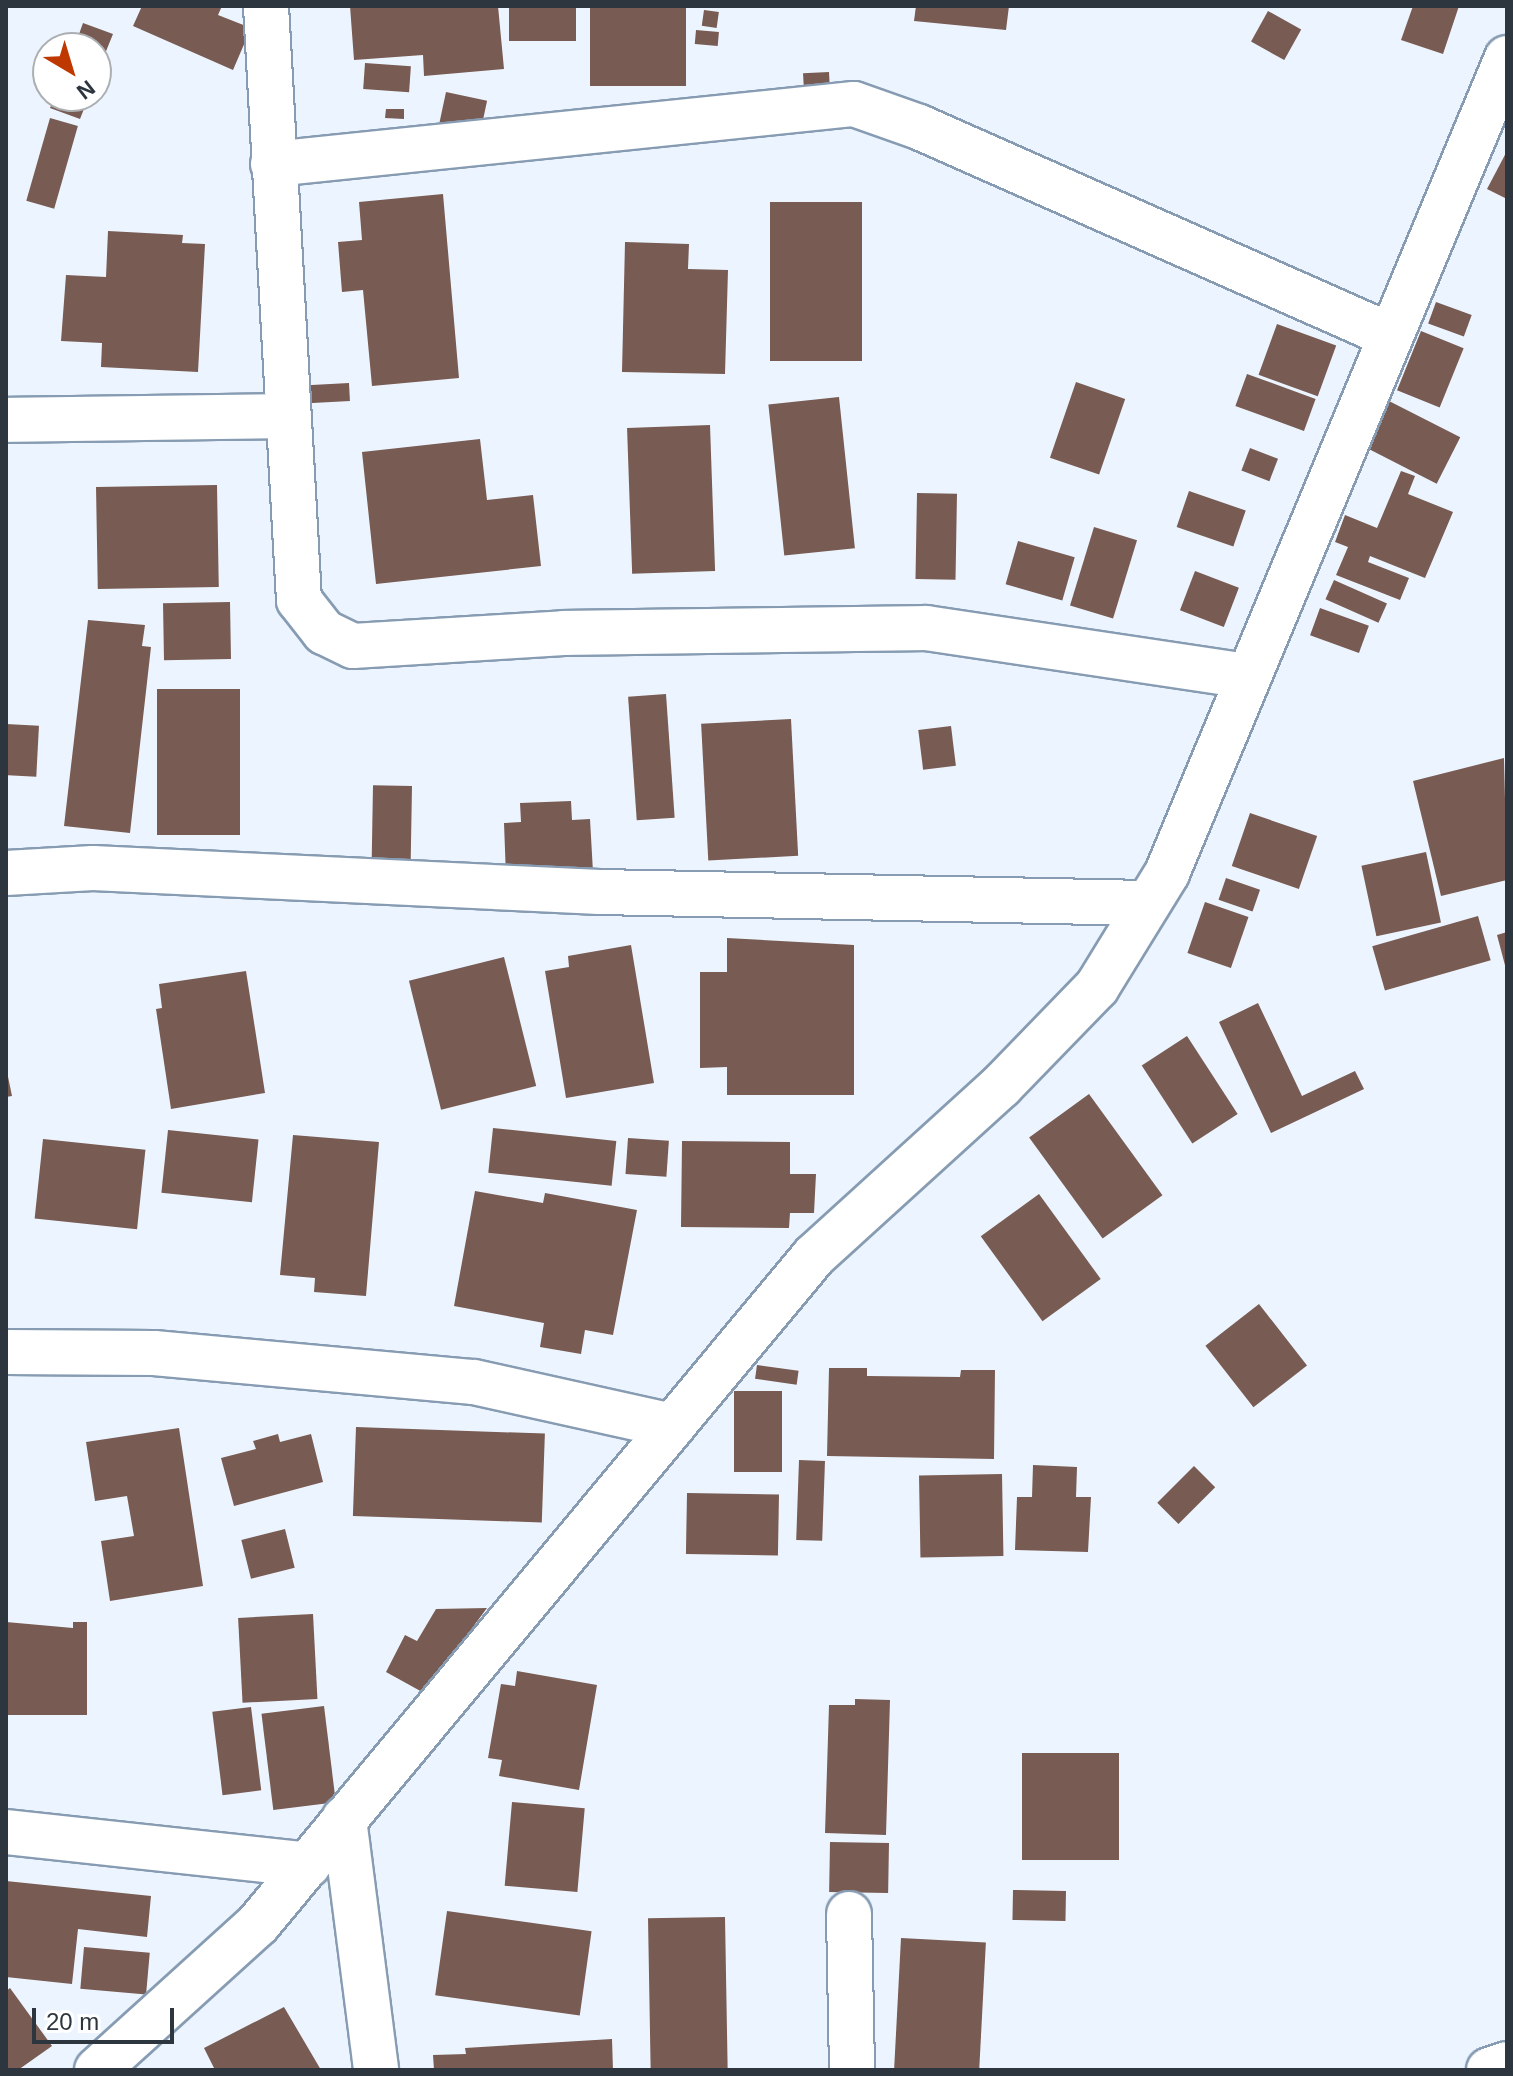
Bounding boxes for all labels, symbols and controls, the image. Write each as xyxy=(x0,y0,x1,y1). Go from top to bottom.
north arrow xyxy=(32,32,112,112)
text: N xyxy=(72,75,100,104)
scale bar xyxy=(36,1992,178,2042)
text: 20 m xyxy=(46,2008,99,2035)

